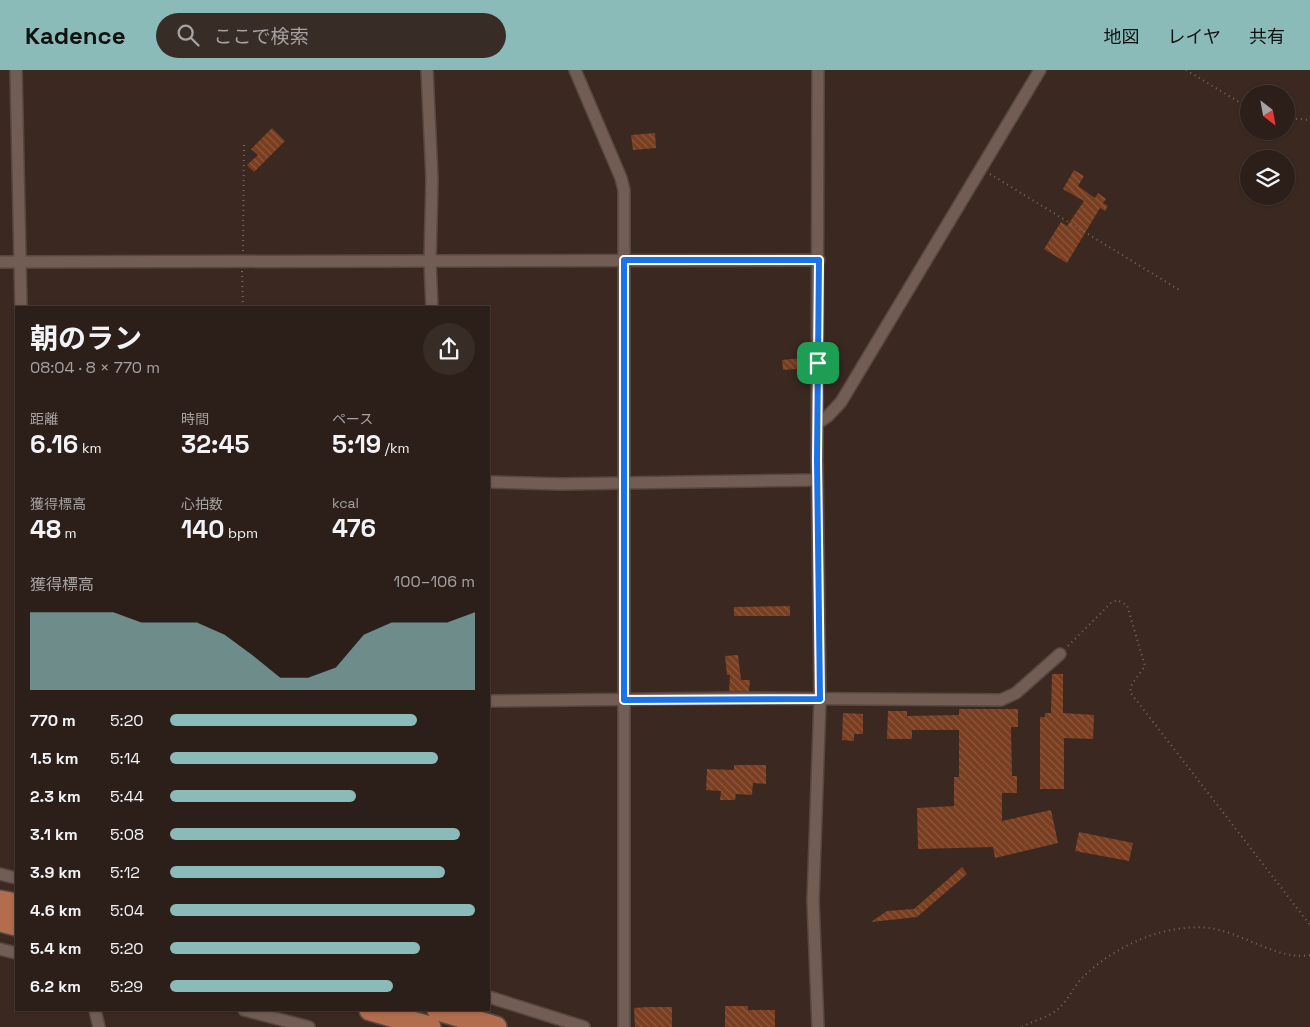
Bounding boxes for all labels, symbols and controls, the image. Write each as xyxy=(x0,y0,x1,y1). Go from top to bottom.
search box xyxy=(156,13,506,58)
text: Kadence xyxy=(25,20,126,51)
icon: search xyxy=(174,21,202,49)
text: ここで検索 xyxy=(214,24,309,49)
text: 地図 xyxy=(1104,25,1140,48)
text: レイヤ xyxy=(1168,25,1221,48)
text: 共有 xyxy=(1249,25,1285,48)
north arrow xyxy=(1240,85,1295,140)
map controls xyxy=(1240,85,1295,205)
button: layers xyxy=(1240,150,1295,205)
text: 朝のラン xyxy=(30,320,142,356)
button: share xyxy=(423,323,475,375)
pin xyxy=(797,342,839,384)
icon: arrive xyxy=(804,349,832,377)
text: 08:04 · 8 × 770 m xyxy=(30,357,160,378)
text: 距離 xyxy=(30,410,58,428)
text: 時間 xyxy=(181,410,209,428)
text: ペース xyxy=(332,410,373,428)
text: 6.16 xyxy=(30,428,78,460)
text: 32:45 xyxy=(181,428,249,460)
text: 5:19 xyxy=(332,428,381,460)
text: km xyxy=(78,439,101,457)
text: /km xyxy=(381,439,410,457)
text: kcal xyxy=(332,494,359,512)
text: 獲得標高 xyxy=(30,495,86,513)
text: 心拍数 xyxy=(181,495,223,513)
text: 476 xyxy=(332,512,376,544)
text: 48 xyxy=(30,513,61,545)
text: 140 xyxy=(181,513,224,545)
text: m xyxy=(61,524,77,542)
text: bpm xyxy=(224,524,258,542)
text: 100–106 m xyxy=(393,571,475,592)
text: 獲得標高 xyxy=(30,574,94,595)
text: 770 m xyxy=(30,710,76,731)
text: 5:20 xyxy=(110,710,144,731)
text: 1.5 km xyxy=(30,748,78,769)
text: 5:14 xyxy=(110,748,140,769)
text: 2.3 km xyxy=(30,786,81,807)
text: 5:44 xyxy=(110,786,144,807)
text: 3.1 km xyxy=(30,824,78,845)
text: 5:08 xyxy=(110,824,144,845)
text: 3.9 km xyxy=(30,862,81,883)
text: 5:12 xyxy=(110,862,140,883)
text: 4.6 km xyxy=(30,900,81,921)
text: 5:04 xyxy=(110,900,144,921)
text: 5.4 km xyxy=(30,938,81,959)
text: 5:20 xyxy=(110,938,144,959)
text: 6.2 km xyxy=(30,976,81,997)
text: 5:29 xyxy=(110,976,143,997)

